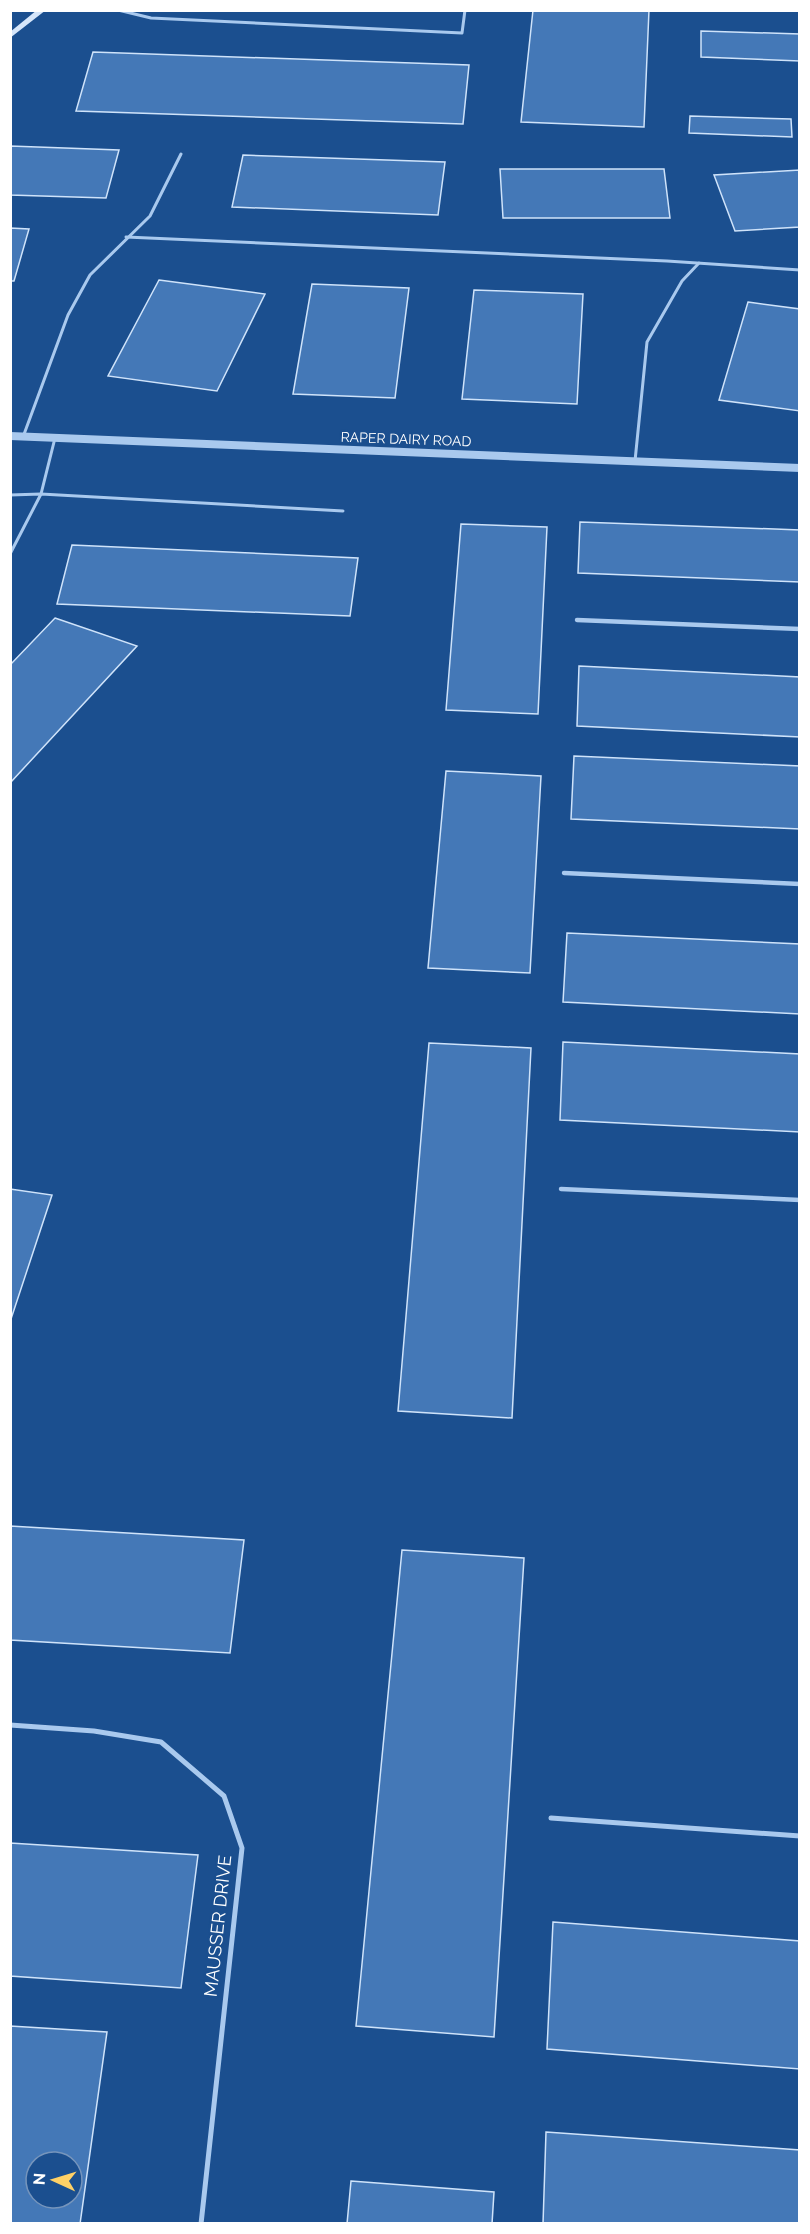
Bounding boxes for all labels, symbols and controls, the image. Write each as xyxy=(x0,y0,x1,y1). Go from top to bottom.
street label: RAPER DAIRY ROAD xyxy=(340,429,472,449)
street label: MAUSSER DRIVE xyxy=(200,1854,235,1998)
north arrow xyxy=(24,2150,84,2210)
text: N xyxy=(30,2172,49,2186)

